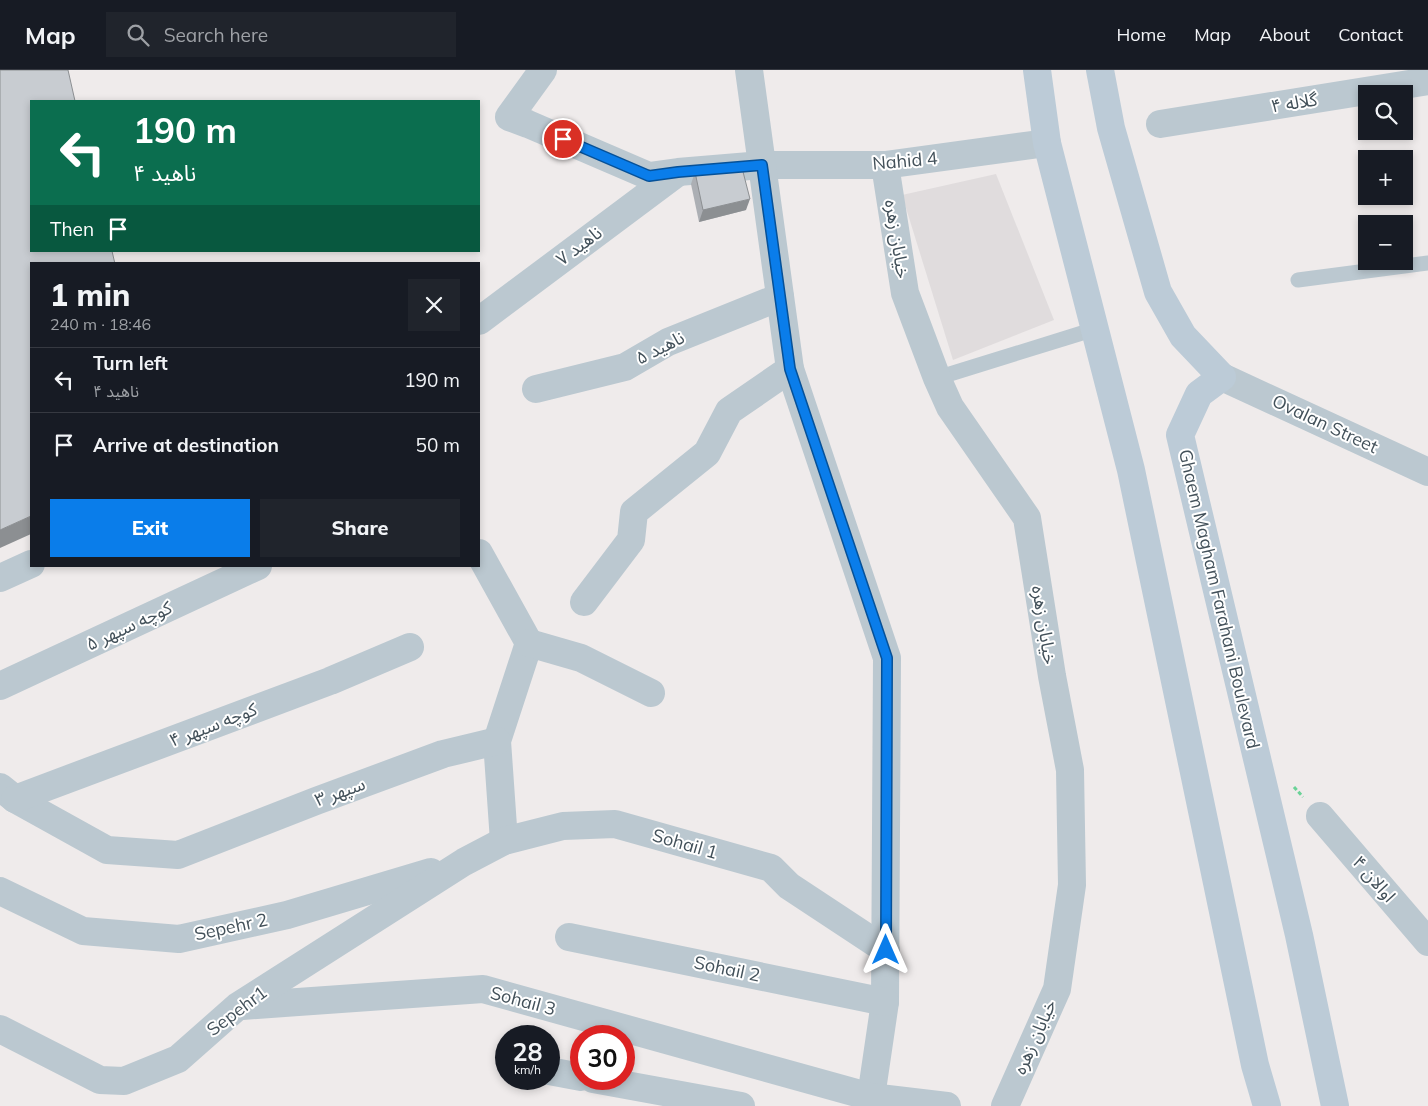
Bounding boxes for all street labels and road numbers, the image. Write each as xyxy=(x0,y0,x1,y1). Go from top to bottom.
street label: گلاله ۴ xyxy=(1269,87,1319,118)
street label: Nahid 4 xyxy=(871,146,939,175)
street label: خیابان زهره xyxy=(880,198,915,280)
street label: ناهید ۷ xyxy=(551,221,606,270)
street label: ناهید ۵ xyxy=(632,326,688,370)
street label: Ovalan Street xyxy=(1269,389,1382,458)
street label: Ghaem Magham Farahani Boulevard xyxy=(1174,447,1265,751)
street label: خیابان زهره xyxy=(1027,584,1062,666)
street label: کوچه سپهر ۵ xyxy=(82,595,176,656)
street label: کوچه سپهر ۴ xyxy=(166,697,260,752)
street label: سپهر ۳ xyxy=(311,772,368,811)
street label: Sohail 1 xyxy=(650,823,720,864)
street label: اوالان ۴ xyxy=(1348,851,1401,907)
street label: Sepehr 2 xyxy=(192,908,270,945)
street label: Sohail 2 xyxy=(692,950,762,987)
street label: Sepehr1 xyxy=(202,981,271,1041)
street label: Sohail 3 xyxy=(488,981,558,1020)
street label: خیابان زهره xyxy=(1008,996,1061,1078)

